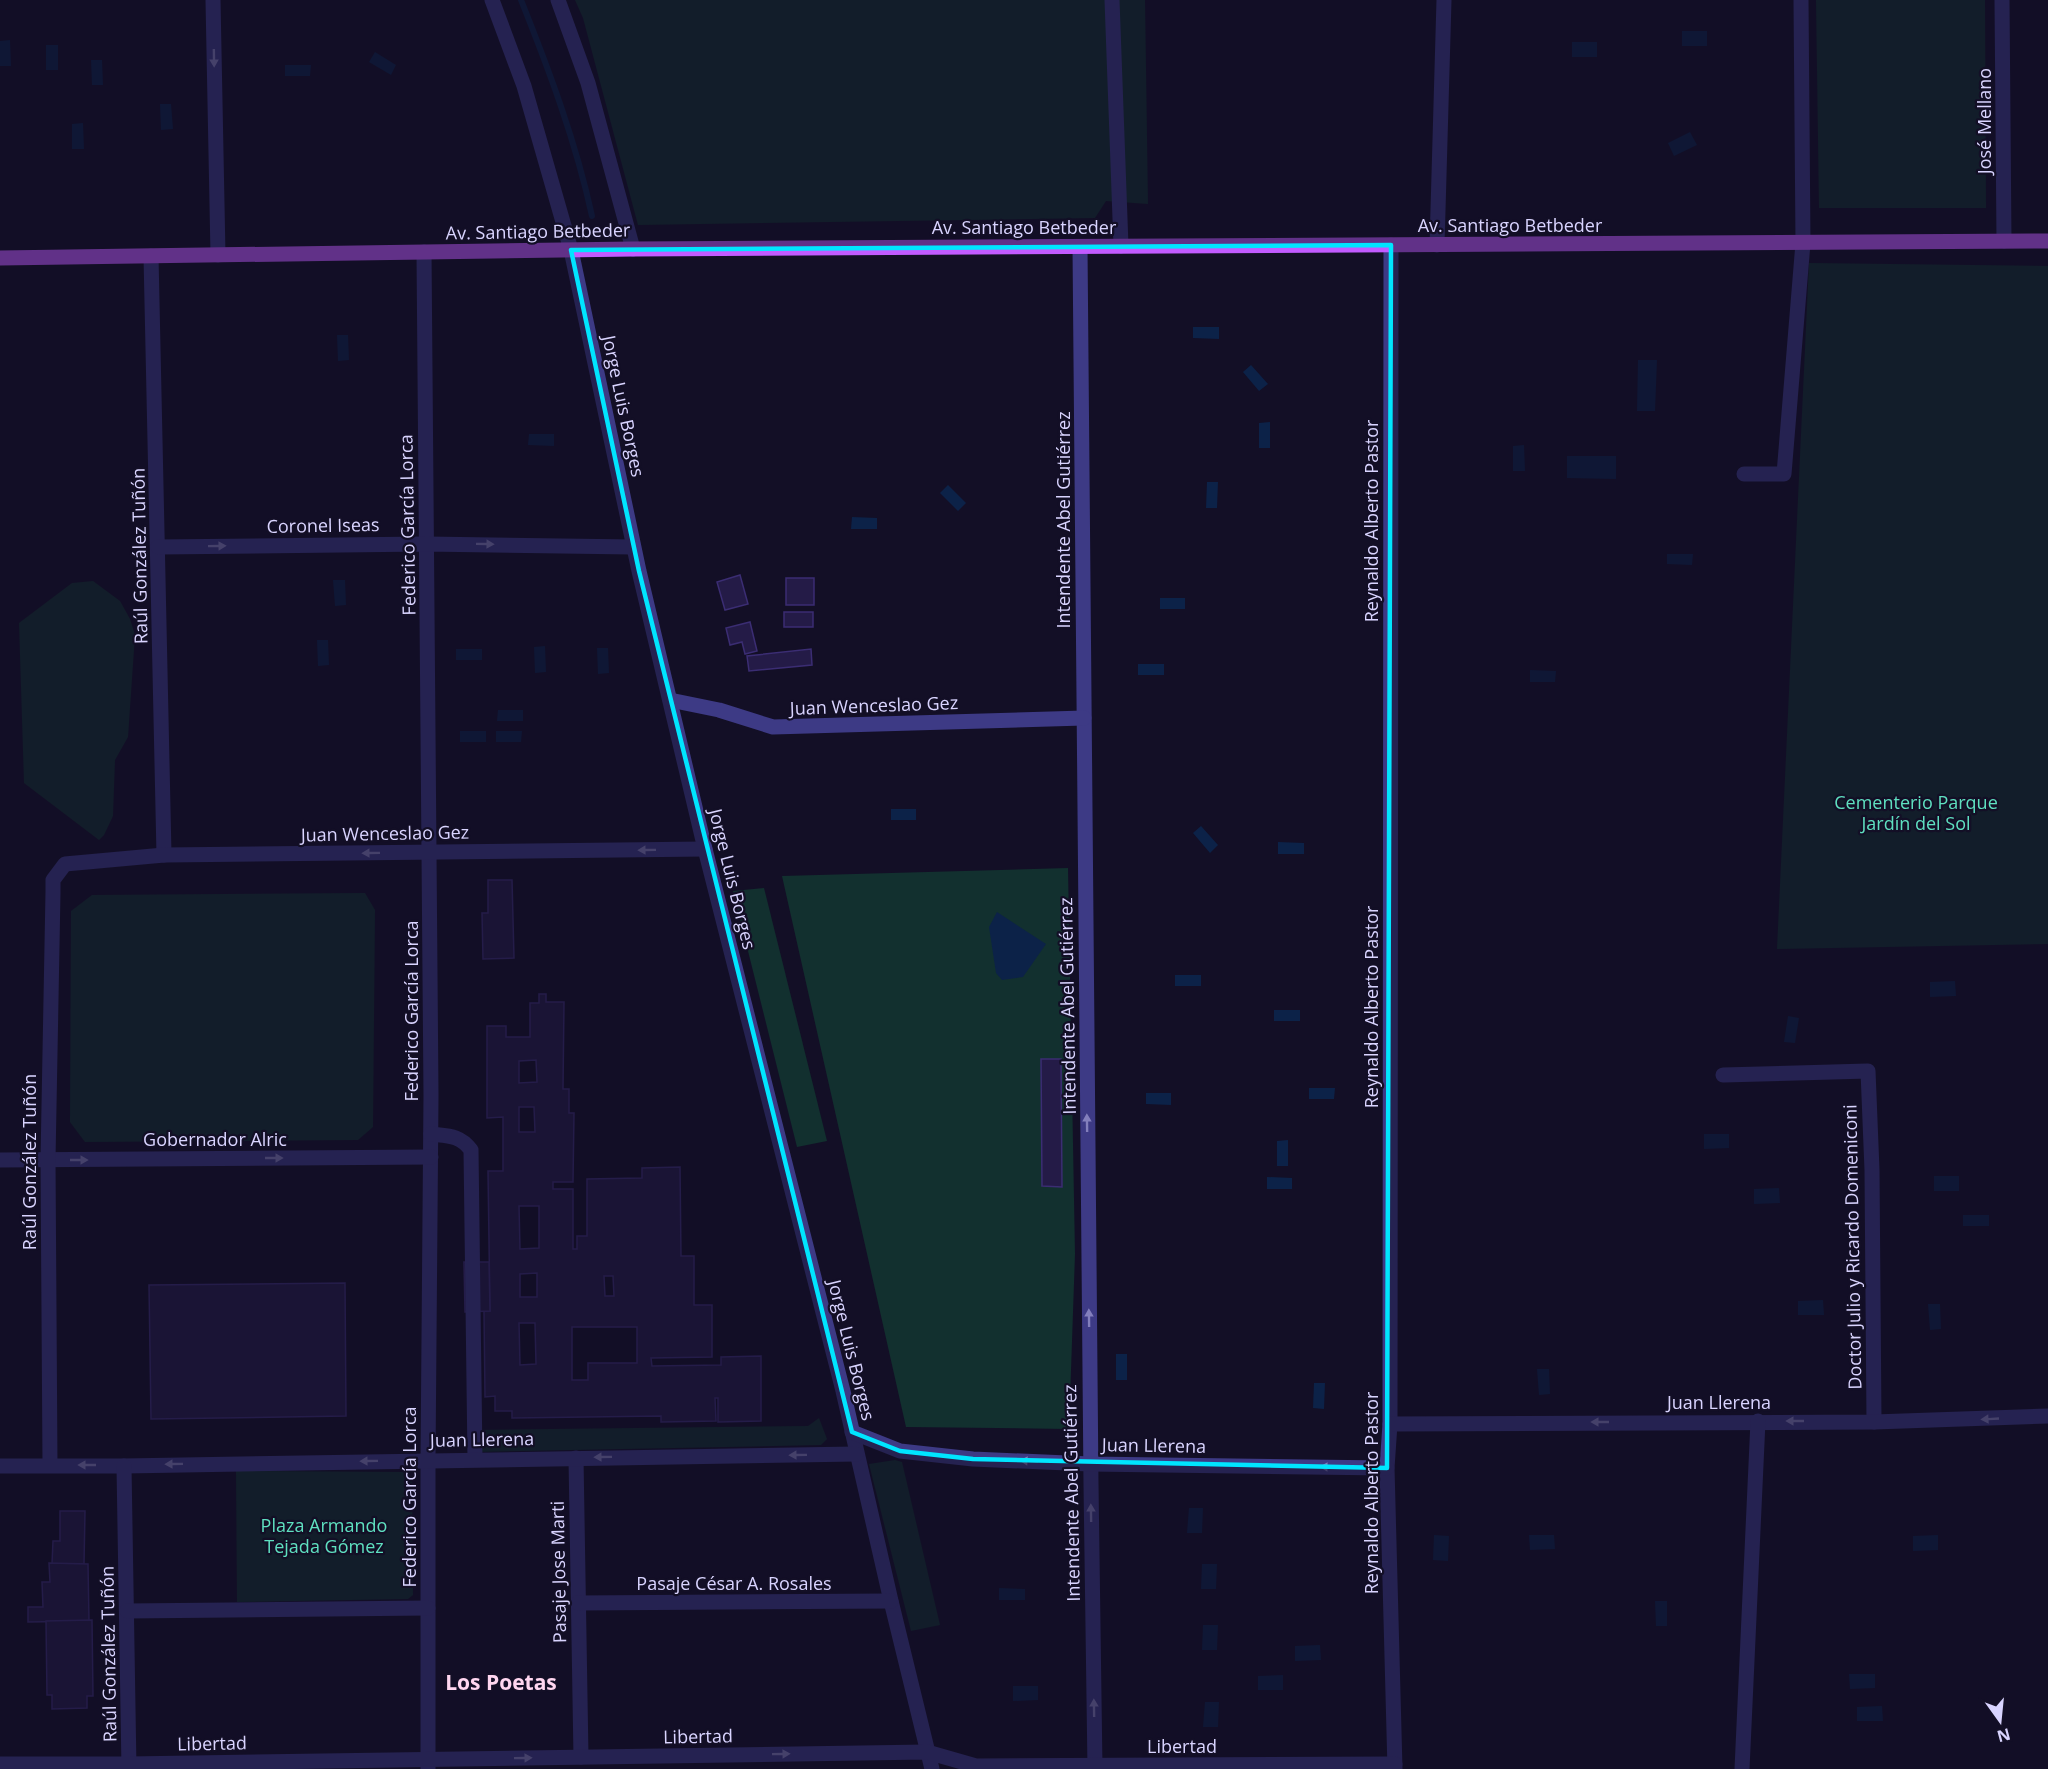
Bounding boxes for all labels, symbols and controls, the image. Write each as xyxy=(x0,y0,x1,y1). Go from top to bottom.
one-way arrow xyxy=(209,49,219,68)
street label: José Mellano xyxy=(1972,68,1996,176)
street label: Av. Santiago Betbeder xyxy=(1418,213,1603,237)
street label: Av. Santiago Betbeder xyxy=(932,215,1117,239)
street label: Av. Santiago Betbeder xyxy=(445,217,631,245)
street label: Jorge Luis Borges xyxy=(597,331,651,479)
street label: Intendente Abel Gutiérrez xyxy=(1051,411,1075,629)
street label: Reynaldo Alberto Pastor xyxy=(1359,419,1383,622)
street label: Federico García Lorca xyxy=(393,434,421,616)
street label: Raúl González Tuñón xyxy=(125,468,153,644)
street label: Coronel Iseas xyxy=(266,512,380,538)
one-way arrow xyxy=(475,540,494,549)
one-way arrow xyxy=(207,541,226,551)
street label: Juan Wenceslao Gez xyxy=(787,690,959,720)
park label: Cementerio Parque Jardín del Sol xyxy=(1834,790,1998,835)
street label: Jorge Luis Borges xyxy=(703,804,762,952)
street label: Juan Wenceslao Gez xyxy=(299,820,469,847)
one-way arrow xyxy=(637,845,656,855)
one-way arrow xyxy=(362,848,381,857)
street label: Intendente Abel Gutiérrez xyxy=(1053,897,1081,1115)
street label: Reynaldo Alberto Pastor xyxy=(1359,905,1383,1108)
street label: Federico García Lorca xyxy=(399,920,423,1102)
street label: Raúl González Tuñón xyxy=(17,1074,41,1250)
street label: Doctor Julio y Ricardo Domeniconi xyxy=(1838,1104,1866,1390)
one-way arrow xyxy=(1082,1113,1092,1132)
street label: Gobernador Alric xyxy=(143,1127,287,1151)
one-way arrow xyxy=(265,1153,284,1163)
one-way arrow xyxy=(70,1155,89,1165)
street label: Jorge Luis Borges xyxy=(822,1275,881,1423)
one-way arrow xyxy=(1084,1308,1094,1327)
street label: Intendente Abel Gutiérrez xyxy=(1057,1384,1085,1602)
street label: Juan Llerena xyxy=(1665,1390,1771,1414)
street label: Reynaldo Alberto Pastor xyxy=(1359,1391,1383,1594)
street label: Federico García Lorca xyxy=(397,1406,421,1588)
one-way arrow xyxy=(1980,1414,1999,1423)
one-way arrow xyxy=(1785,1416,1804,1426)
one-way arrow xyxy=(1590,1417,1609,1427)
street label: Juan Llerena xyxy=(428,1426,534,1452)
street label: Juan Llerena xyxy=(1100,1432,1206,1458)
one-way arrow xyxy=(788,1450,807,1460)
one-way arrow xyxy=(593,1452,612,1462)
one-way arrow xyxy=(360,1456,379,1466)
one-way arrow xyxy=(1019,1456,1038,1465)
one-way arrow xyxy=(78,1460,97,1470)
one-way arrow xyxy=(165,1460,184,1469)
one-way arrow xyxy=(1319,1462,1338,1472)
street label: Pasaje Jose Marti xyxy=(545,1501,571,1643)
one-way arrow xyxy=(1086,1503,1096,1522)
park label: Plaza Armando Tejada Gómez xyxy=(261,1513,387,1558)
street label: Raúl González Tuñón xyxy=(94,1566,122,1742)
street label: Pasaje César A. Rosales xyxy=(636,1571,832,1595)
district label: Los Poetas xyxy=(445,1668,557,1696)
north arrow xyxy=(1970,1691,2030,1751)
one-way arrow xyxy=(1089,1698,1099,1717)
street label: Libertad xyxy=(663,1723,733,1749)
text: N xyxy=(1995,1723,2013,1748)
street label: Libertad xyxy=(177,1730,247,1756)
street label: Libertad xyxy=(1147,1734,1217,1758)
one-way arrow xyxy=(772,1749,791,1759)
one-way arrow xyxy=(514,1753,533,1763)

